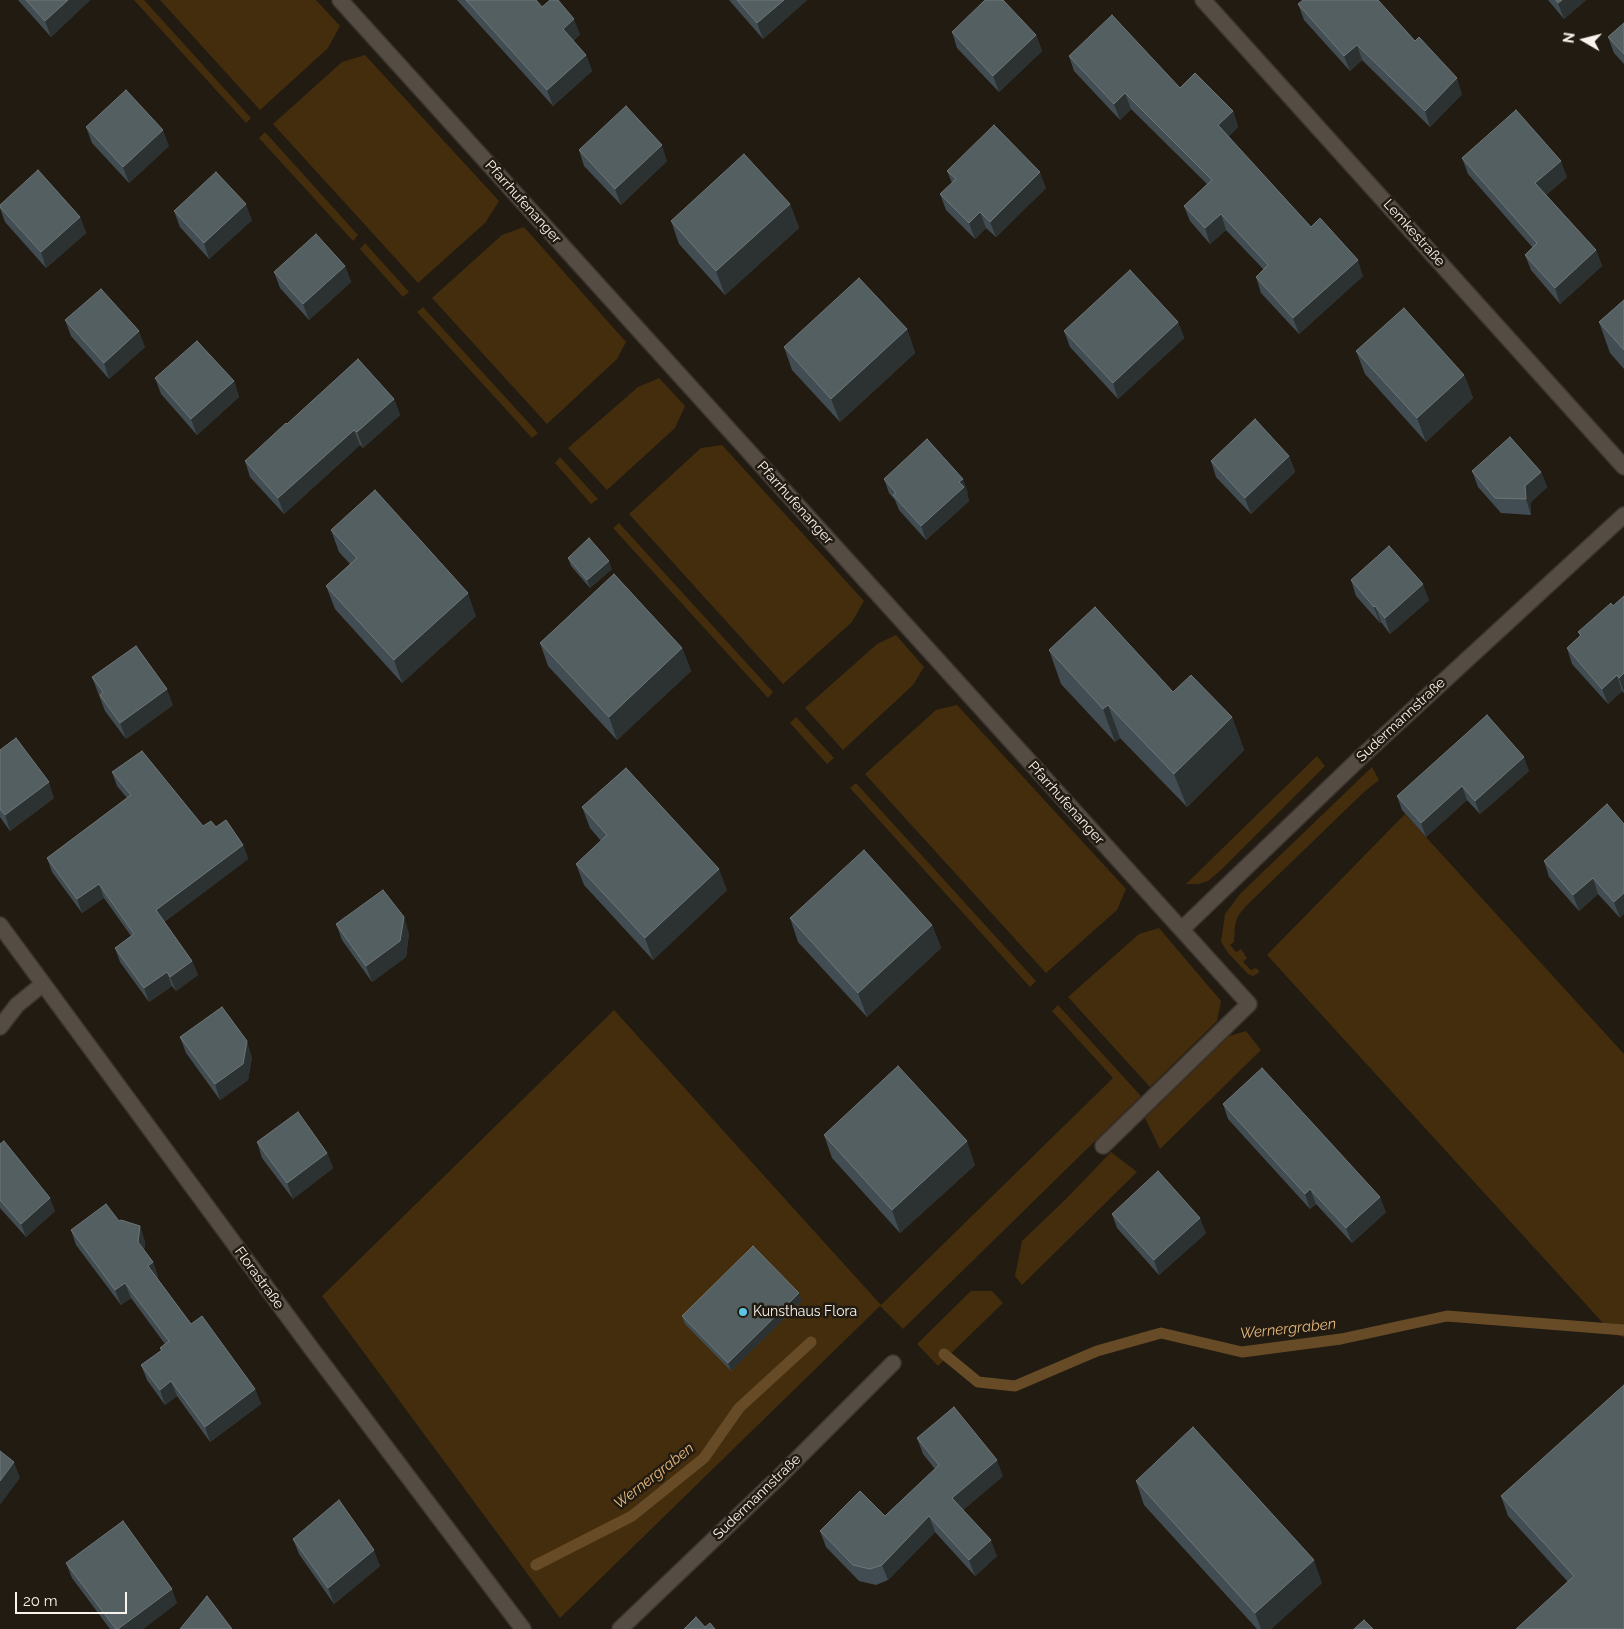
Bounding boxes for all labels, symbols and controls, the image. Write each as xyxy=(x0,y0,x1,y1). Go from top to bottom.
north arrow xyxy=(1559,15,1609,65)
text: N xyxy=(1560,32,1578,44)
street label: Pfarrhufenanger xyxy=(481,157,565,247)
street label: Lemkestraße xyxy=(1380,196,1448,270)
street label: Pfarrhufenanger xyxy=(753,458,837,548)
street label: Sudermannstraße xyxy=(1353,675,1449,765)
street label: Pfarrhufenanger xyxy=(1024,758,1108,848)
street label: Florastraße xyxy=(231,1244,287,1312)
place label: Kunsthaus Flora xyxy=(753,1304,857,1320)
marker: Kunsthaus Flora xyxy=(737,1306,749,1318)
water label: Wernergraben xyxy=(1239,1315,1337,1343)
water label: Wernergraben xyxy=(610,1439,698,1513)
street label: Sudermannstraße xyxy=(710,1451,804,1543)
scale bar xyxy=(18,1582,130,1614)
text: 20 m xyxy=(23,1592,58,1610)

